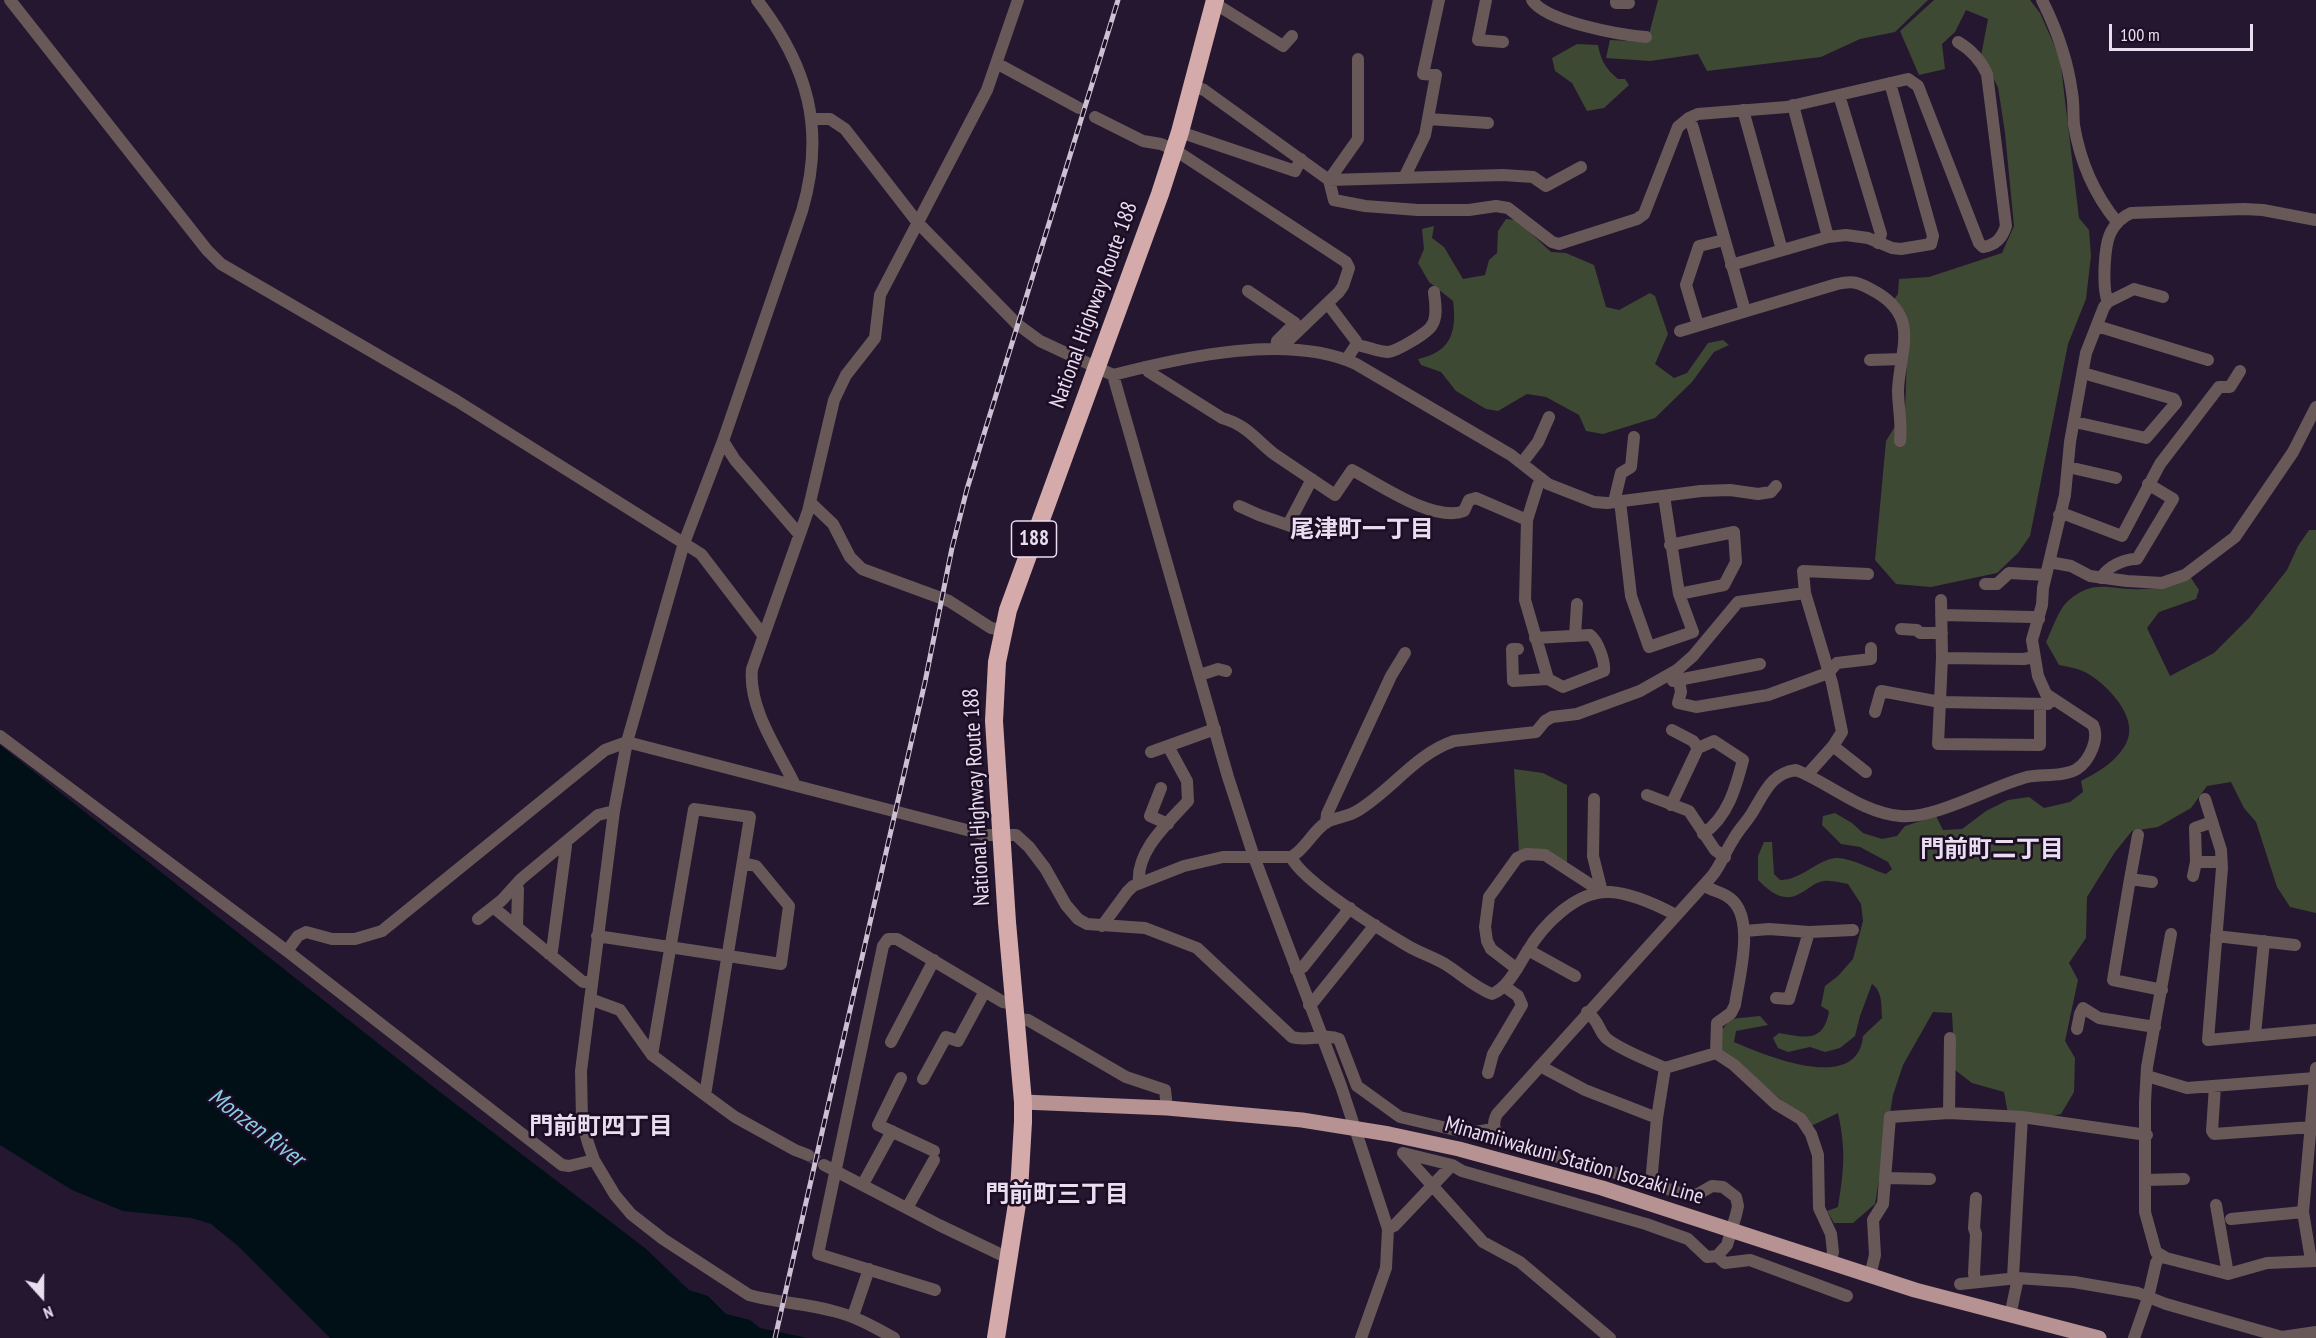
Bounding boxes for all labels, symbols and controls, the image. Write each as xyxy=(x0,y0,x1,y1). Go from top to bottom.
scale bar xyxy=(2112,12,2256,50)
text: 100 m xyxy=(2120,23,2160,46)
street label: National Highway Route 188 xyxy=(1044,198,1144,412)
district label: 尾津町一丁目 xyxy=(1290,516,1434,544)
road number: 188 xyxy=(1012,521,1056,557)
street label: National Highway Route 188 xyxy=(958,688,996,906)
district label: 門前町二丁目 xyxy=(1920,836,2064,864)
water label: Monzen River xyxy=(202,1083,310,1173)
street label: Minamiiwakuni Station Isozaki Line xyxy=(1441,1111,1707,1211)
district label: 門前町四丁目 xyxy=(529,1113,673,1141)
district label: 門前町三丁目 xyxy=(985,1181,1129,1209)
north arrow xyxy=(12,1266,72,1326)
text: N xyxy=(41,1302,56,1324)

